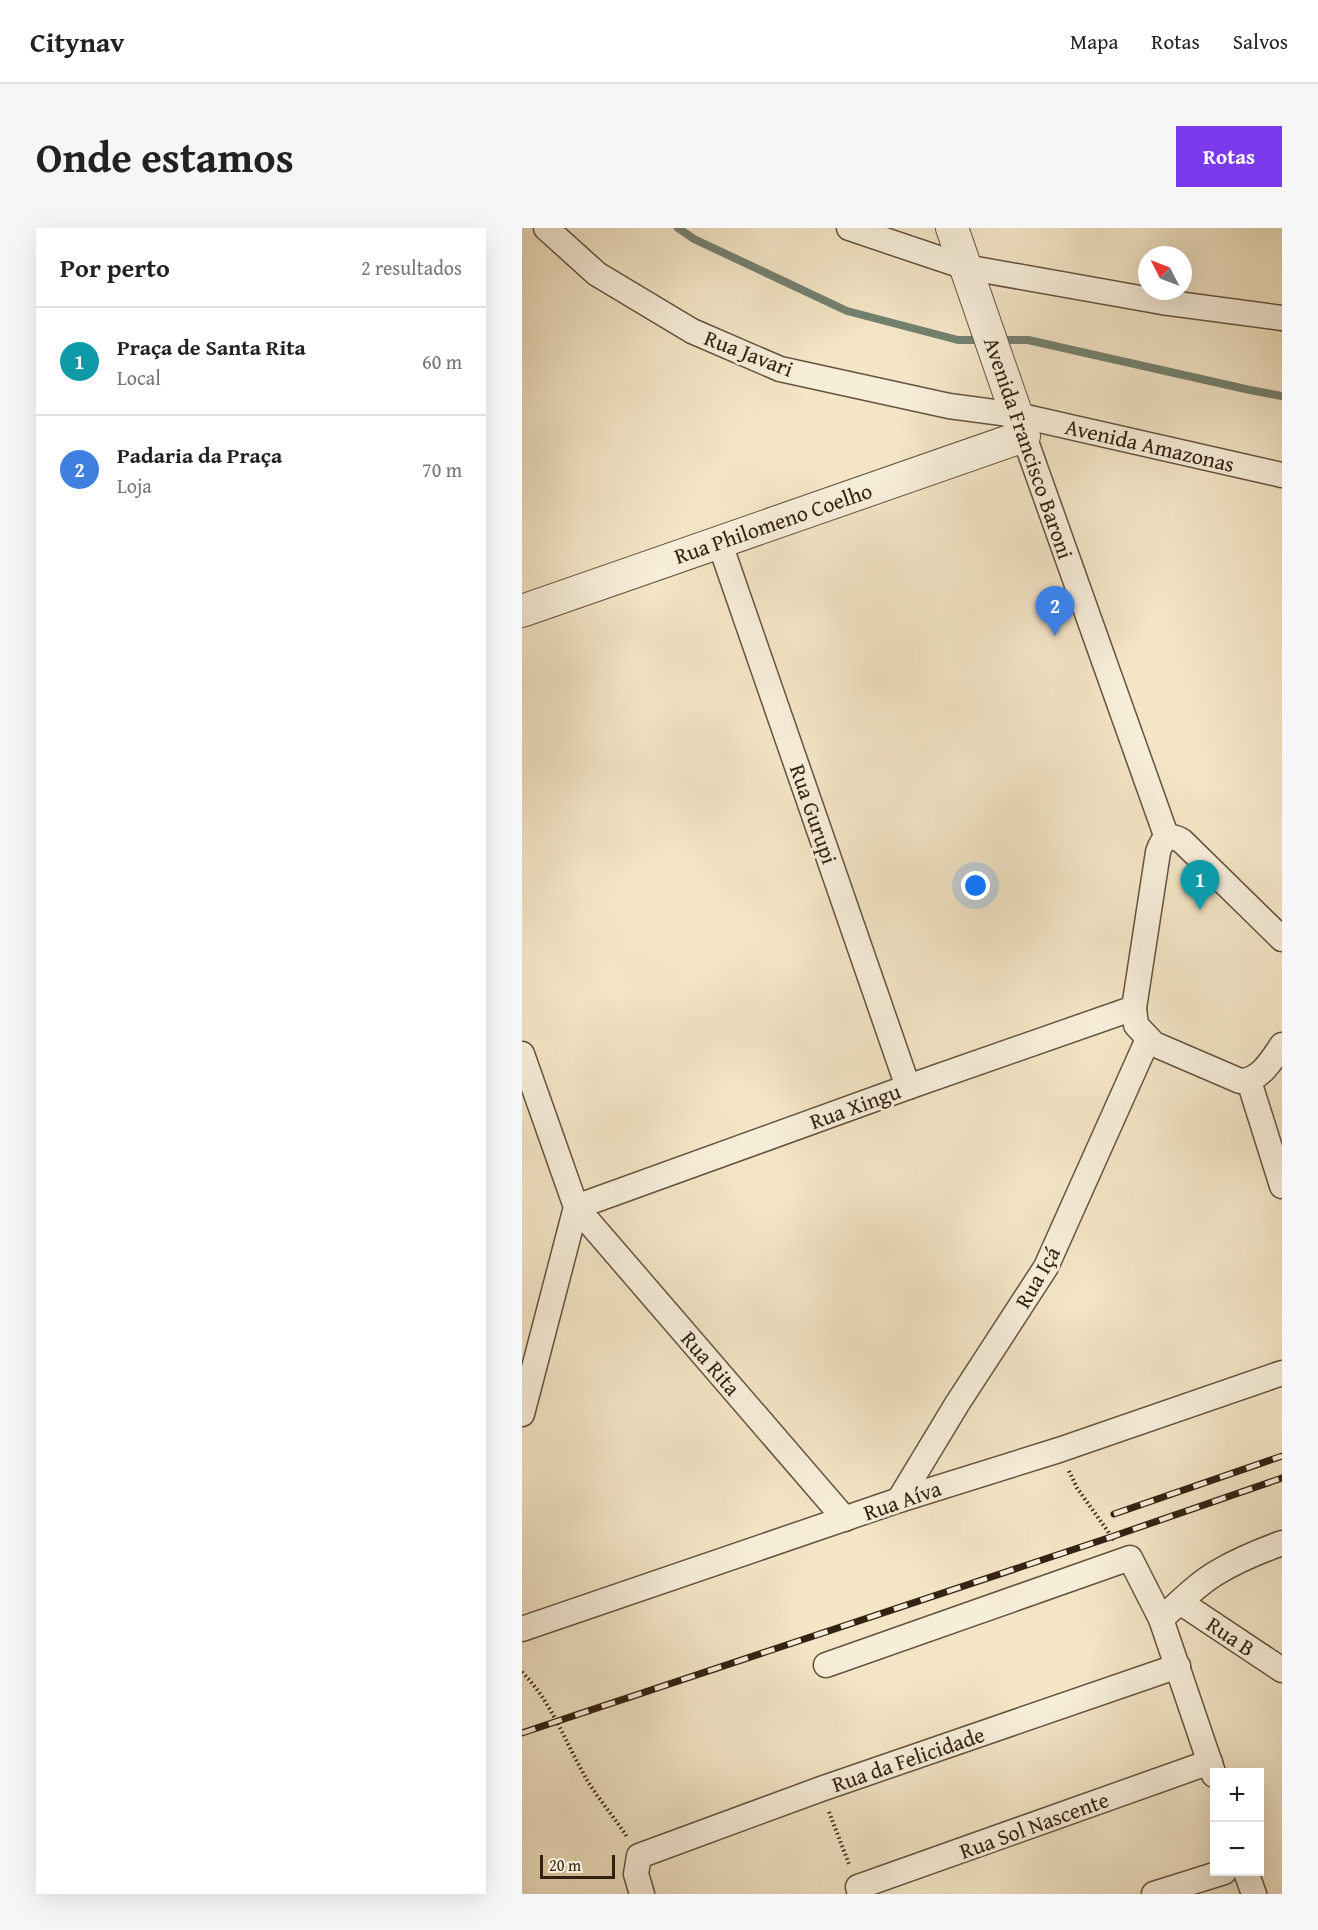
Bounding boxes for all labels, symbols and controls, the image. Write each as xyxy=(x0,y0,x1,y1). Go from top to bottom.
text: Citynav xyxy=(30,21,124,62)
text: Mapa xyxy=(1070,26,1118,57)
text: Rotas xyxy=(1151,26,1200,57)
text: Salvos xyxy=(1233,26,1288,57)
text: Onde estamos xyxy=(36,126,294,187)
button: Rotas xyxy=(1176,126,1282,187)
north arrow xyxy=(1138,246,1192,300)
text: Por perto xyxy=(60,248,170,287)
text: 2 resultados xyxy=(361,253,462,282)
street label: Rua Javari xyxy=(700,321,798,385)
text: Praça de Santa Rita xyxy=(117,331,306,363)
street label: Avenida Francisco Baroni xyxy=(976,333,1082,563)
text: 1 xyxy=(74,347,85,376)
text: 60 m xyxy=(422,347,462,376)
text: Local xyxy=(117,363,161,392)
street label: Avenida Amazonas xyxy=(1062,410,1238,480)
text: Padaria da Praça xyxy=(117,439,282,471)
text: 2 xyxy=(74,455,85,484)
text: 70 m xyxy=(422,455,462,484)
text: Loja xyxy=(117,471,152,500)
street label: Rua Philomeno Coelho xyxy=(670,474,876,572)
pin: 2 xyxy=(1036,586,1074,636)
street label: Rua Gurupi xyxy=(782,760,846,868)
pin: 1 xyxy=(1180,860,1220,910)
your location xyxy=(961,871,990,900)
street label: Rua Xingu xyxy=(805,1075,905,1137)
street label: Rua Içá xyxy=(1006,1240,1068,1314)
street label: Rua Rita xyxy=(674,1324,749,1403)
street label: Rua Aíva xyxy=(859,1472,946,1528)
street label: Rua B xyxy=(1200,1608,1262,1664)
street label: Rua da Felicidade xyxy=(827,1718,989,1800)
map controls xyxy=(1210,1768,1264,1876)
button: + xyxy=(1210,1768,1264,1822)
street label: Rua Sol Nascente xyxy=(955,1783,1113,1867)
button: − xyxy=(1210,1822,1264,1876)
scale bar xyxy=(540,1852,615,1880)
text: 20 m xyxy=(549,1853,581,1877)

